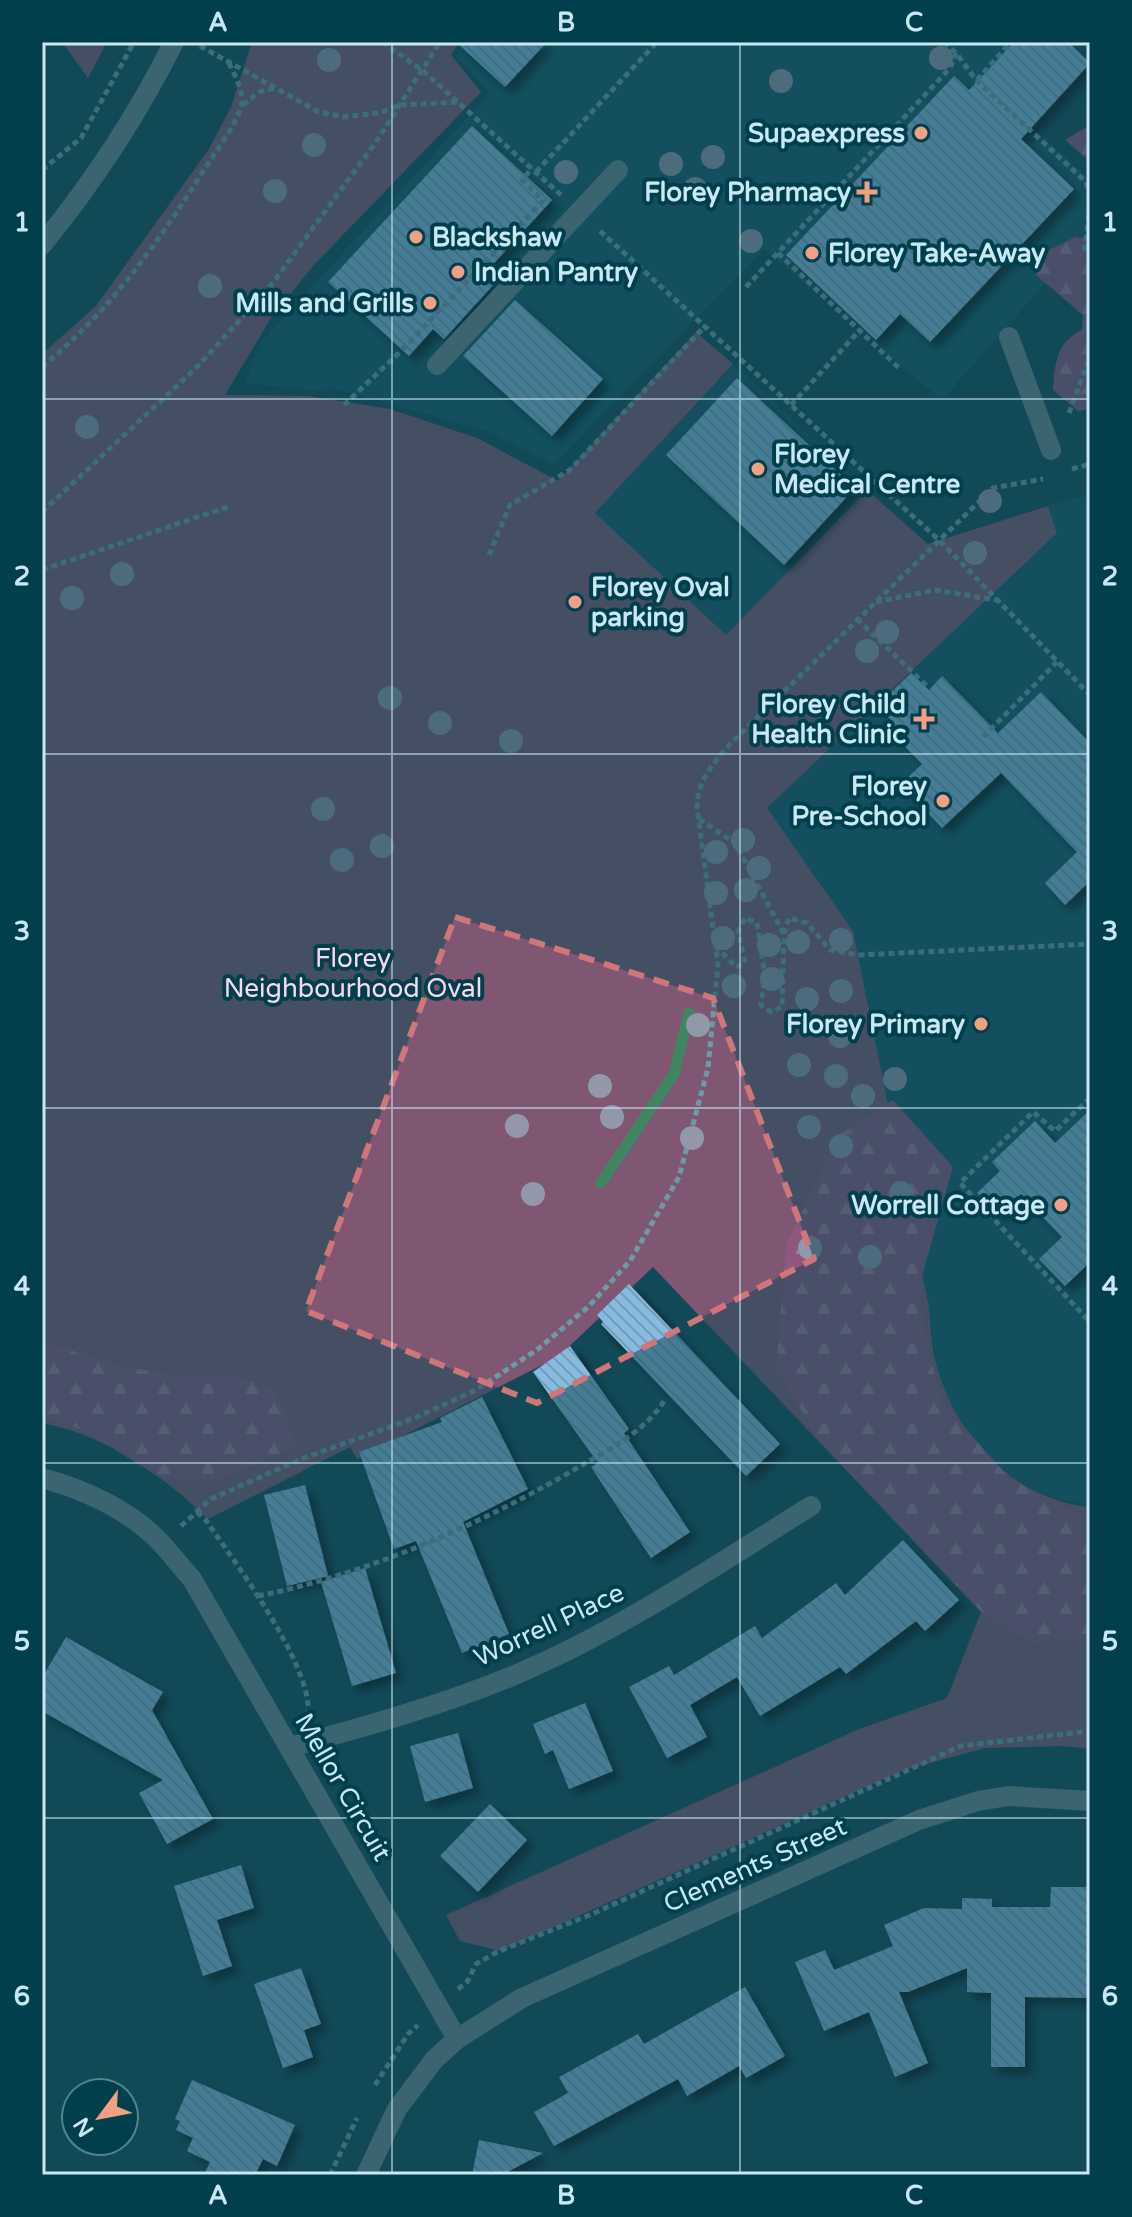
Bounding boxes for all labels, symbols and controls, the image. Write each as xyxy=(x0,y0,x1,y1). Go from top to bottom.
text: A xyxy=(208,7,228,38)
text: B xyxy=(557,7,575,38)
text: C xyxy=(905,7,923,38)
place label: Supaexpress xyxy=(748,118,905,149)
marker: Supaexpress xyxy=(912,124,930,142)
place label: Florey Pharmacy xyxy=(644,177,851,208)
marker: Florey Pharmacy xyxy=(858,183,876,201)
text: 1 xyxy=(14,207,30,238)
text: 1 xyxy=(1102,207,1118,238)
place label: Blackshaw xyxy=(432,222,563,253)
marker: Blackshaw xyxy=(407,228,425,246)
place label: Florey Take-Away xyxy=(828,238,1045,269)
marker: Florey Take-Away xyxy=(803,244,821,262)
place label: Indian Pantry xyxy=(474,257,638,288)
marker: Indian Pantry xyxy=(449,263,467,281)
place label: Mills and Grills xyxy=(235,288,414,319)
marker: Mills and Grills xyxy=(421,294,439,312)
place label: Florey Medical Centre xyxy=(774,439,960,500)
marker: Florey Medical Centre xyxy=(749,460,767,478)
text: 2 xyxy=(14,561,30,592)
text: 2 xyxy=(1102,561,1118,592)
place label: Florey Oval parking xyxy=(591,572,730,633)
marker: Florey Oval parking xyxy=(566,593,584,611)
place label: Florey Child Health Clinic xyxy=(751,689,906,750)
marker: Florey Child Health Clinic xyxy=(913,708,935,730)
place label: Florey Pre-School xyxy=(792,771,927,832)
marker: Florey Pre-School xyxy=(934,792,952,810)
text: 3 xyxy=(14,916,30,947)
text: 3 xyxy=(1102,916,1118,947)
park label: Florey Neighbourhood Oval xyxy=(224,943,482,1004)
place label: Florey Primary xyxy=(786,1009,965,1040)
marker: Florey Primary xyxy=(972,1015,990,1033)
place label: Worrell Cottage xyxy=(851,1190,1045,1221)
marker: Worrell Cottage xyxy=(1052,1196,1070,1214)
text: 4 xyxy=(14,1271,30,1302)
text: 4 xyxy=(1102,1271,1118,1302)
street label: Worrell Place xyxy=(469,1577,629,1673)
text: 5 xyxy=(14,1626,30,1657)
text: 5 xyxy=(1102,1626,1118,1657)
street label: Mellor Circuit xyxy=(288,1708,398,1866)
street label: Clements Street xyxy=(659,1811,851,1919)
text: 6 xyxy=(14,1981,30,2012)
text: 6 xyxy=(1102,1981,1118,2012)
north arrow xyxy=(60,2077,140,2157)
text: N xyxy=(68,2113,100,2141)
text: A xyxy=(208,2180,228,2211)
text: B xyxy=(557,2180,575,2211)
text: C xyxy=(905,2180,923,2211)

